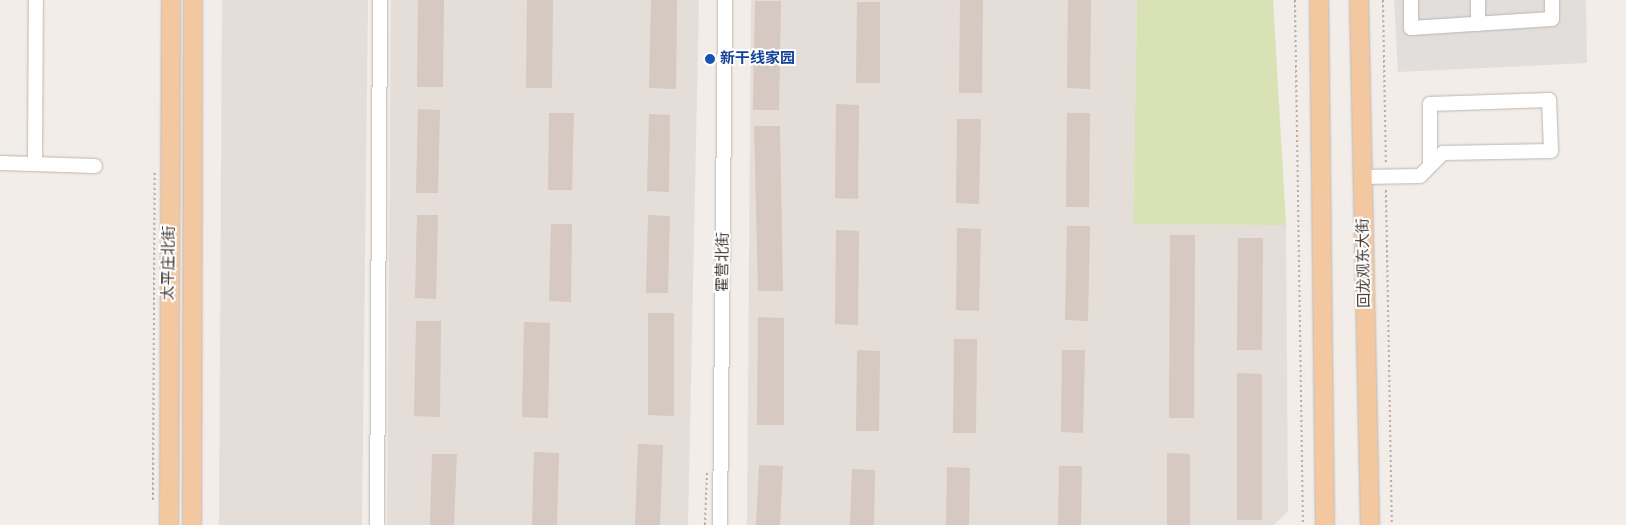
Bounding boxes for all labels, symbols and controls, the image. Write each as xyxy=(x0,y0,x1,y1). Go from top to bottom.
place label: 新干线家园 xyxy=(720,50,795,68)
marker: 新干线家园 xyxy=(704,53,716,65)
street label: 回龙观东大街 xyxy=(1354,218,1374,308)
street label: 太平庄北街 xyxy=(159,225,179,301)
street label: 霍营北街 xyxy=(713,232,733,292)

